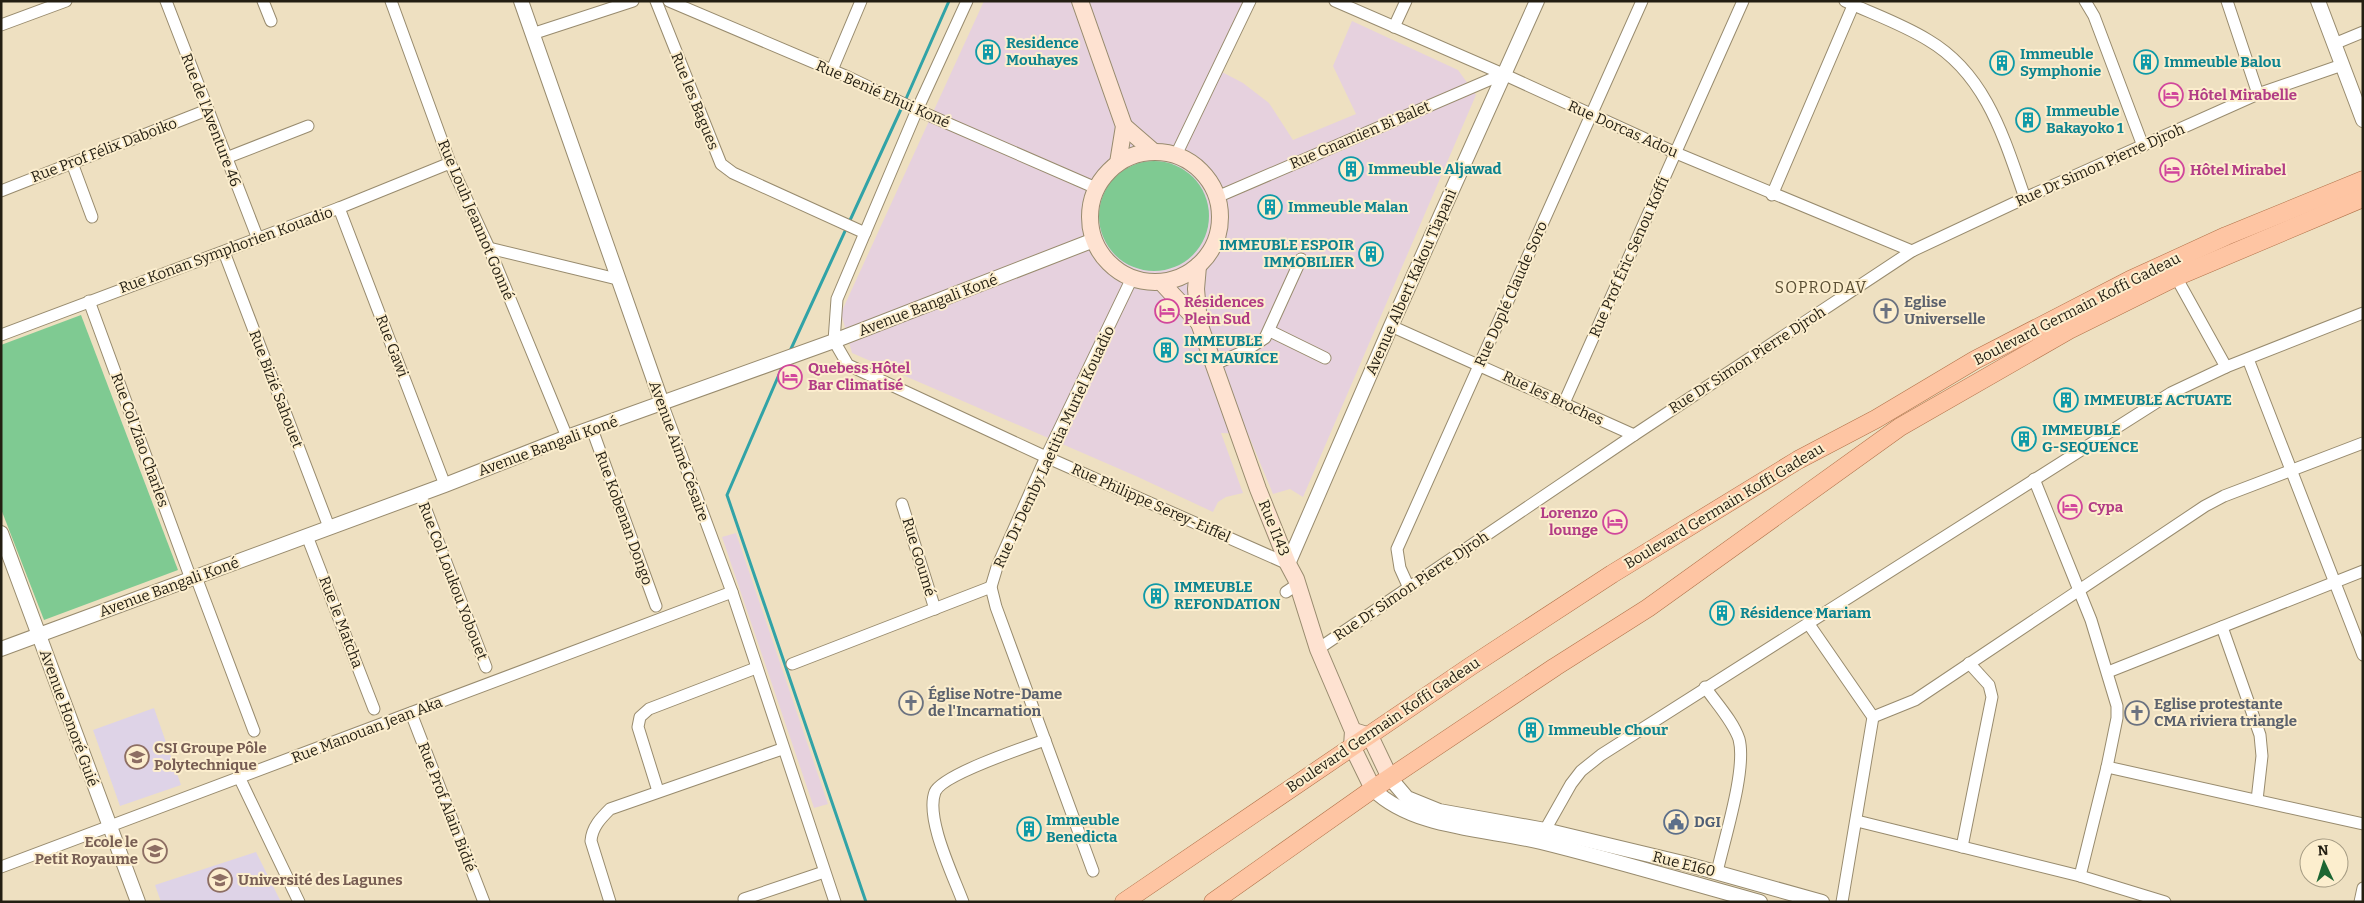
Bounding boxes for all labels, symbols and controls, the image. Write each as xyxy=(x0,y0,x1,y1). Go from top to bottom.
place label: Residence Mouhayes xyxy=(1006,34,1079,69)
building icon: Residence Mouhayes xyxy=(975,39,1001,65)
place label: Immeuble Symphonie xyxy=(2020,45,2101,80)
building icon: Immeuble Balou xyxy=(2133,49,2159,75)
street label: Rue les Bagues xyxy=(667,50,723,152)
building icon: Immeuble Symphonie xyxy=(1989,50,2015,76)
street label: Rue de l'Aventure 46 xyxy=(177,51,245,189)
place label: Immeuble Balou xyxy=(2164,53,2281,71)
street label: Rue Benié Ehui Koné xyxy=(813,56,953,132)
hotel icon: Hôtel Mirabelle xyxy=(2158,82,2184,108)
place label: Hôtel Mirabelle xyxy=(2188,86,2297,104)
street label: Rue Gnamien Bi Balet xyxy=(1287,97,1433,173)
street label: Rue Dorcas Adou xyxy=(1565,97,1681,161)
place label: Immeuble Bakayoko 1 xyxy=(2046,102,2124,137)
building icon: Immeuble Bakayoko 1 xyxy=(2015,107,2041,133)
street label: Rue Prof Félix Daboiko xyxy=(28,114,180,186)
street label: Rue Dr Simon Pierre Djroh xyxy=(2013,119,2188,210)
street label: Rue Louh Jeannot Gonné xyxy=(434,137,518,303)
building icon: Immeuble Aljawad xyxy=(1338,156,1364,182)
hotel icon: Hôtel Mirabel xyxy=(2159,157,2185,183)
place label: Immeuble Aljawad xyxy=(1368,160,1502,178)
place label: Hôtel Mirabel xyxy=(2190,161,2287,179)
street label: Rue Prof Éric Senou Koffi xyxy=(1585,173,1673,340)
street label: Avenue Albert Kakou Tiapani xyxy=(1362,186,1460,378)
building icon: Immeuble Malan xyxy=(1257,194,1283,220)
place label: Immeuble Malan xyxy=(1288,198,1408,216)
street label: Rue Konan Symphorien Kouadio xyxy=(117,203,335,297)
street label: Rue Doplé Claude Soro xyxy=(1471,219,1551,369)
place label: IMMEUBLE ESPOIR IMMOBILIER xyxy=(1219,236,1354,271)
building icon: IMMEUBLE ESPOIR IMMOBILIER xyxy=(1358,241,1384,267)
street label: Boulevard Germain Koffi Gadeau xyxy=(1971,249,2183,369)
street label: Avenue Bangali Koné xyxy=(856,270,1000,340)
district label: SOPRODAV xyxy=(1775,278,1867,297)
place label: Résidences Plein Sud xyxy=(1184,293,1264,328)
place label: Eglise Universelle xyxy=(1904,293,1986,328)
hotel icon: Résidences Plein Sud xyxy=(1154,298,1180,324)
church icon: Eglise Universelle xyxy=(1873,298,1899,324)
street label: Rue Dr Simon Pierre Djroh xyxy=(1665,302,1829,417)
street label: Rue Gawi xyxy=(372,312,412,380)
street label: Rue Dr Demby Laetitia Muriel Kouadio xyxy=(990,323,1118,571)
street label: Rue Bizié Sahouet xyxy=(245,328,307,451)
place label: IMMEUBLE SCI MAURICE xyxy=(1184,332,1278,367)
building icon: IMMEUBLE SCI MAURICE xyxy=(1153,337,1179,363)
place label: Quebess Hôtel Bar Climatisé xyxy=(808,359,911,394)
hotel icon: Quebess Hôtel Bar Climatisé xyxy=(777,364,803,390)
street label: Rue les Broches xyxy=(1500,367,1606,429)
street label: Rue Col Ziao Charles xyxy=(107,370,173,510)
street label: Avenue Aimé Césaire xyxy=(645,378,713,524)
building icon: IMMEUBLE ACTUATE xyxy=(2053,387,2079,413)
place label: IMMEUBLE ACTUATE xyxy=(2084,391,2232,409)
street label: Avenue Bangali Koné xyxy=(476,412,620,480)
place label: IMMEUBLE G-SEQUENCE xyxy=(2042,421,2139,456)
building icon: IMMEUBLE G-SEQUENCE xyxy=(2011,426,2037,452)
street label: Boulevard Germain Koffi Gadeau xyxy=(1621,439,1827,573)
street label: Rue Kobenan Dongo xyxy=(591,448,657,588)
street label: Rue Philippe Serey-Eiffel xyxy=(1069,460,1233,546)
hotel icon: Cypa xyxy=(2057,494,2083,520)
street label: Rue I143 xyxy=(1255,497,1293,559)
place label: Cypa xyxy=(2088,498,2124,516)
street label: Rue Col Loukou Yobouet xyxy=(415,500,492,663)
place label: Lorenzo lounge xyxy=(1540,504,1598,539)
hotel icon: Lorenzo lounge xyxy=(1602,509,1628,535)
street label: Rue Goumé xyxy=(898,515,940,599)
street label: Rue Dr Simon Pierre Djroh xyxy=(1330,527,1492,645)
street label: Avenue Bangali Koné xyxy=(97,553,241,621)
street label: Rue le Matcha xyxy=(315,573,367,671)
place label: IMMEUBLE REFONDATION xyxy=(1174,578,1281,613)
building icon: IMMEUBLE REFONDATION xyxy=(1143,583,1169,609)
building icon: Résidence Mariam xyxy=(1709,600,1735,626)
place label: Résidence Mariam xyxy=(1740,604,1872,622)
street label: Avenue Honoré Guié xyxy=(36,647,102,789)
street label: Boulevard Germain Koffi Gadeau xyxy=(1283,653,1483,797)
place label: Église Notre-Dame de l'Incarnation xyxy=(928,685,1062,720)
church icon: Église Notre-Dame de l'Incarnation xyxy=(898,690,924,716)
street label: Rue Manouan Jean Aka xyxy=(289,693,445,767)
place label: Eglise protestante CMA riviera triangle xyxy=(2154,695,2297,730)
church icon: Eglise protestante CMA riviera triangle xyxy=(2124,700,2150,726)
building icon: Immeuble Chour xyxy=(1518,717,1544,743)
place label: Immeuble Chour xyxy=(1548,721,1668,739)
place label: CSI Groupe Pôle Polytechnique xyxy=(154,739,267,774)
street label: Rue Prof Alain Bidié xyxy=(414,740,480,874)
school or university icon: CSI Groupe Pôle Polytechnique xyxy=(124,744,150,770)
public building icon: DGI xyxy=(1663,809,1689,835)
place label: Immeuble Benedicta xyxy=(1046,811,1120,846)
place label: DGI xyxy=(1694,813,1721,831)
building icon: Immeuble Benedicta xyxy=(1016,816,1042,842)
place label: Ecole le Petit Royaume xyxy=(35,833,138,868)
school or university icon: Ecole le Petit Royaume xyxy=(142,838,168,864)
north arrow xyxy=(2299,838,2349,888)
text: N xyxy=(2317,842,2329,859)
street label: Rue E160 xyxy=(1651,848,1717,880)
school or university icon: Université des Lagunes xyxy=(207,867,233,893)
place label: Université des Lagunes xyxy=(238,871,403,889)

